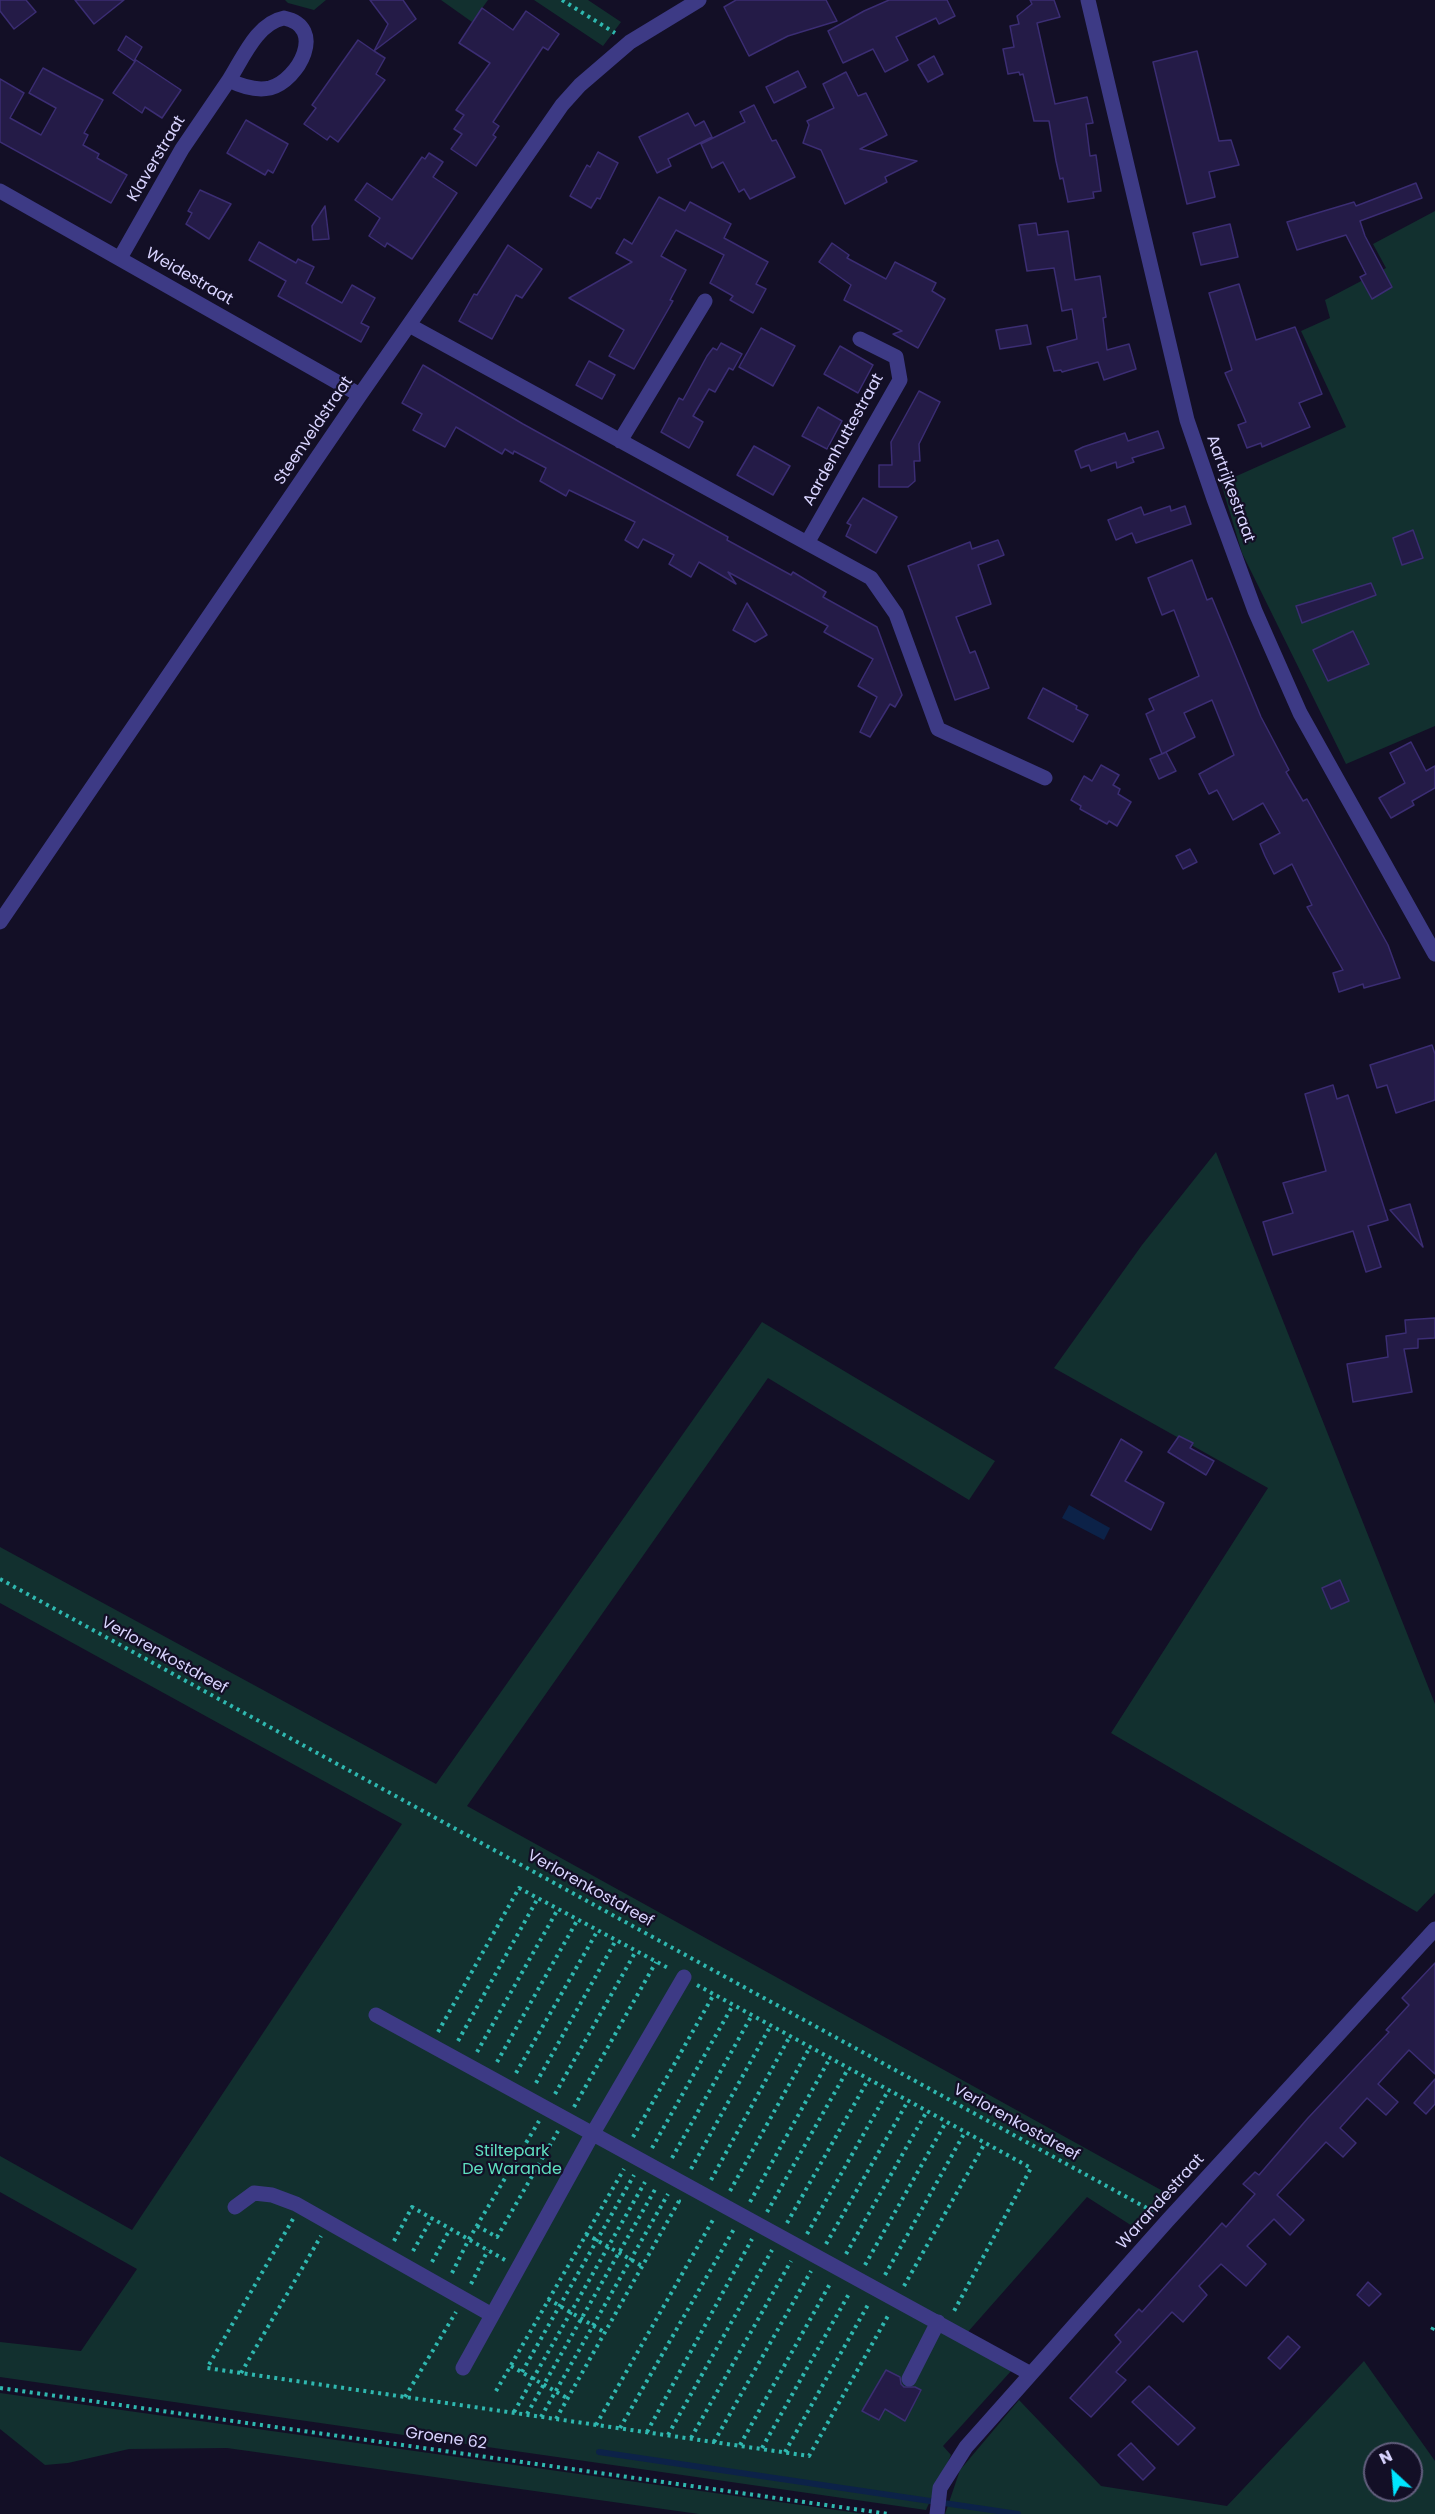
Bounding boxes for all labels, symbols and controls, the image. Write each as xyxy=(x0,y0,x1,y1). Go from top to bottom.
street label: Klaverstraat xyxy=(124,113,190,205)
street label: Weidestraat xyxy=(142,244,236,310)
street label: Aardenhuttestraat xyxy=(800,371,888,509)
street label: Steenveldstraat xyxy=(271,373,357,489)
street label: Aartrijkestraat xyxy=(1202,433,1258,545)
street label: Verlorenkostdreef xyxy=(97,1613,231,1699)
street label: Verlorenkostdreef xyxy=(523,1846,657,1932)
street label: Verlorenkostdreef xyxy=(949,2080,1083,2166)
park label: Stiltepark De Warande xyxy=(462,2142,562,2180)
street label: Warandestraat xyxy=(1113,2150,1209,2254)
street label: Groene 62 xyxy=(404,2424,488,2454)
north arrow xyxy=(1363,2442,1423,2502)
text: N xyxy=(1375,2444,1396,2470)

